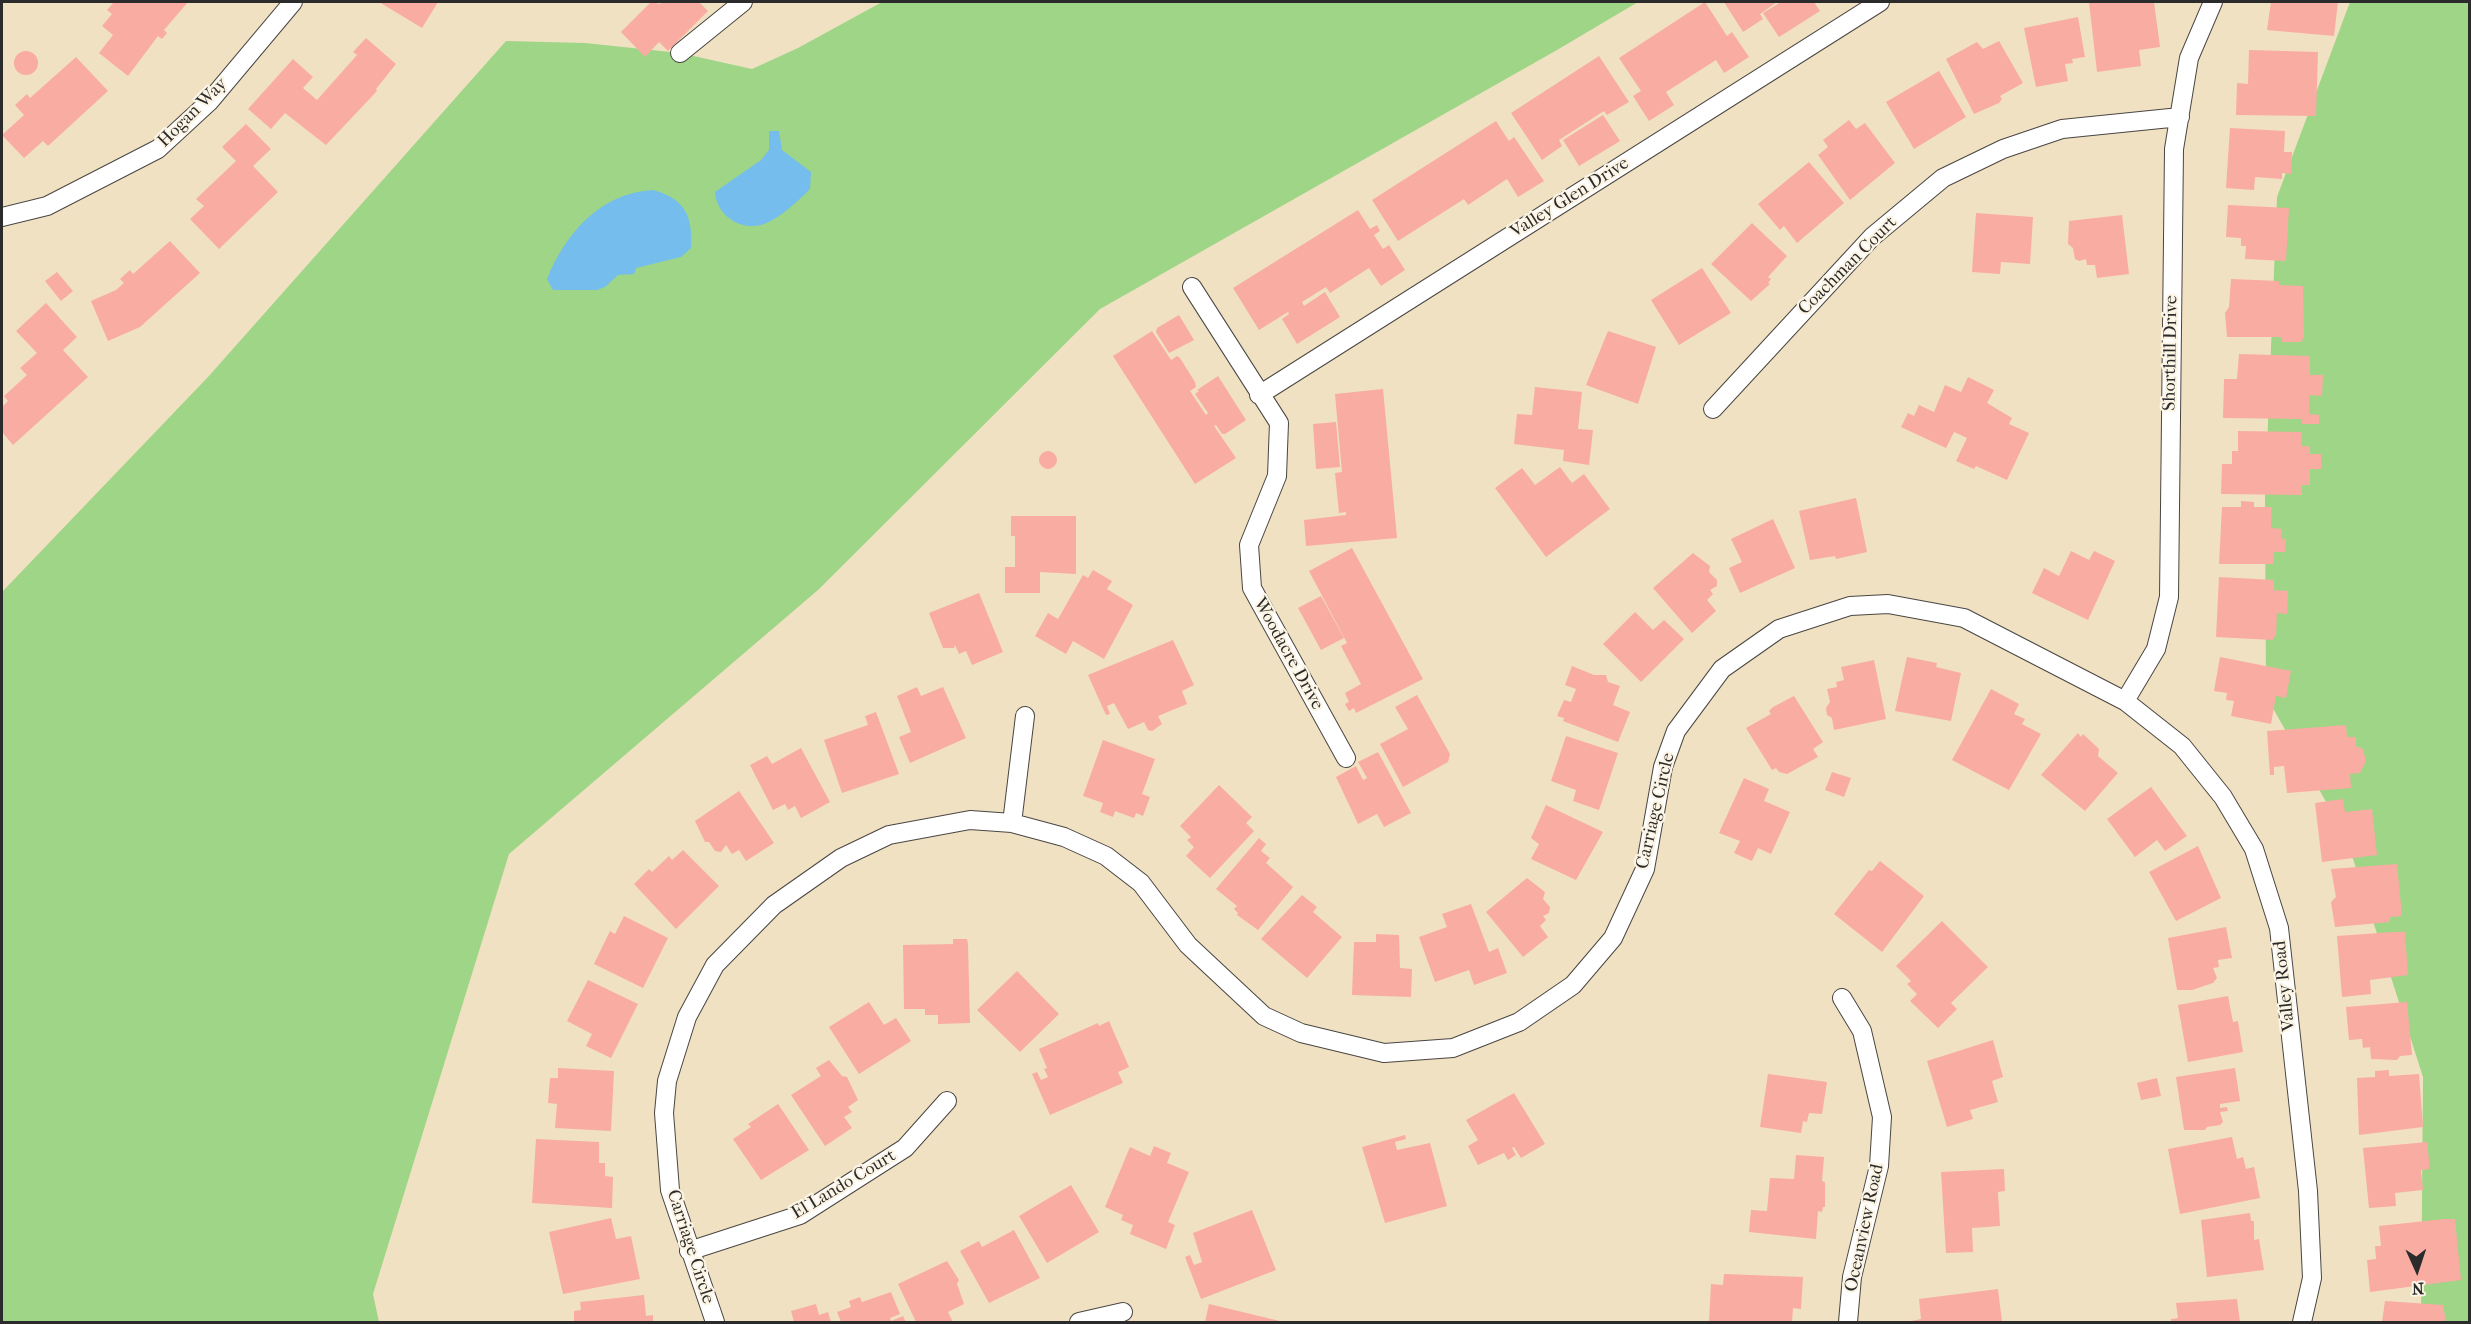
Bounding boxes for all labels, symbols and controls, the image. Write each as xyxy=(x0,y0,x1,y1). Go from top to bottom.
street label: Hogan Way xyxy=(154,74,232,152)
street label: Valley Glen Drive xyxy=(1507,153,1633,243)
street label: Coachman Court xyxy=(1794,212,1902,320)
street label: Shorthill Drive xyxy=(2159,295,2183,411)
street label: Woodacre Drive xyxy=(1248,594,1328,714)
street label: Carriage Circle xyxy=(1632,751,1680,871)
street label: Valley Road xyxy=(2270,940,2300,1032)
street label: El Lando Court xyxy=(788,1145,900,1225)
street label: Oceanview Road xyxy=(1841,1162,1889,1294)
street label: Carriage Circle xyxy=(661,1187,719,1307)
north arrow xyxy=(2387,1240,2447,1300)
text: N xyxy=(2411,1279,2425,1298)

